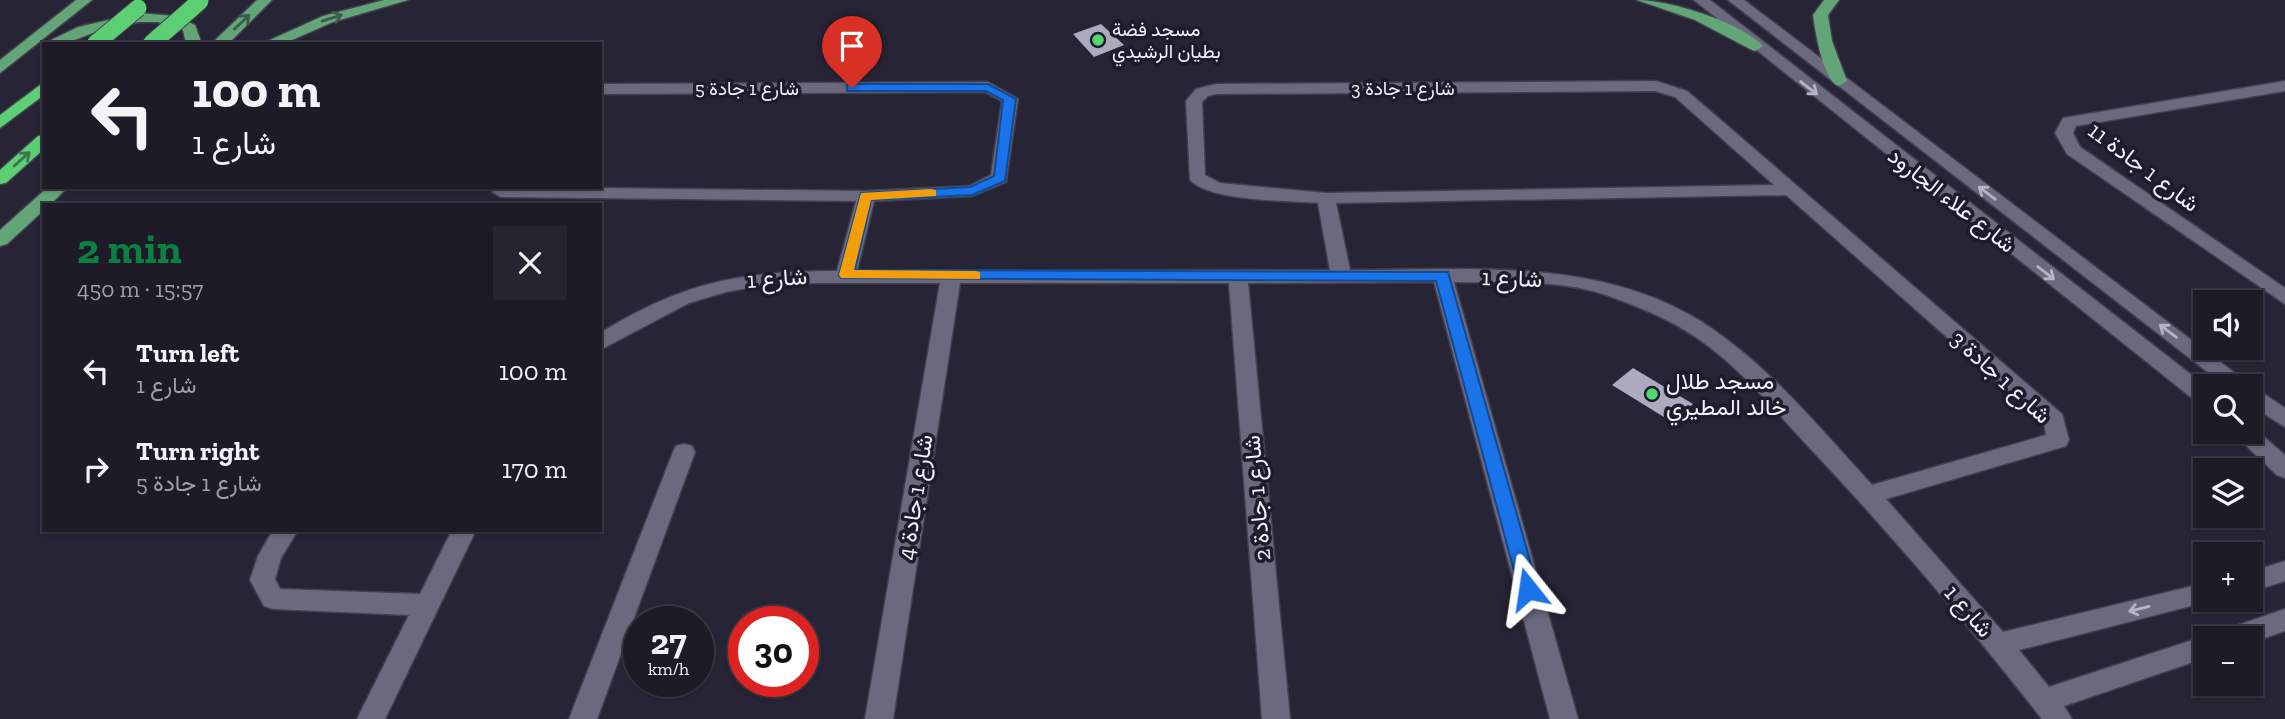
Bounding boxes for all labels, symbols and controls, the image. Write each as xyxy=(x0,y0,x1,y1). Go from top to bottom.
one-way arrow xyxy=(321,11,343,24)
one-way arrow xyxy=(233,13,250,30)
pin xyxy=(822,16,882,88)
place label: مسجد فضة بطيان الرشيدي xyxy=(1112,18,1221,67)
icon: arrive xyxy=(833,27,871,65)
marker: مسجد فضة بطيان الرشيدي xyxy=(1090,32,1106,48)
text: 100 m xyxy=(192,61,320,120)
icon: left xyxy=(77,70,168,161)
street label: شارع 1 جادة 5 xyxy=(695,77,799,101)
street label: شارع 1 جادة 3 xyxy=(1351,77,1455,101)
one-way arrow xyxy=(1800,80,1818,95)
street label: شارع 1 جادة 11 xyxy=(2082,116,2205,219)
text: شارع 1 xyxy=(192,124,276,162)
street label: شارع علاء الجارود xyxy=(1881,141,2021,260)
one-way arrow xyxy=(13,151,31,167)
one-way arrow xyxy=(1978,186,1996,201)
text: 2 min xyxy=(77,223,182,274)
button: close xyxy=(493,226,567,300)
street label: شارع 1 xyxy=(746,262,808,296)
street label: شارع 1 xyxy=(1481,263,1543,295)
one-way arrow xyxy=(2037,266,2055,281)
text: 450 m · 15:57 xyxy=(77,275,203,303)
map controls xyxy=(2193,290,2263,696)
button: sound xyxy=(2193,290,2263,360)
one-way arrow xyxy=(2159,323,2178,338)
street label: شارع 1 جادة 3 xyxy=(1944,325,2057,431)
text: Turn left xyxy=(136,337,239,369)
icon: left xyxy=(77,352,115,390)
text: 100 m xyxy=(499,355,567,387)
place label: مسجد طلال خالد المطيري xyxy=(1666,367,1786,426)
text: شارع 1 xyxy=(136,371,196,399)
button: search xyxy=(2193,374,2263,444)
marker: مسجد طلال خالد المطيري xyxy=(1644,386,1660,402)
street label: شارع 1 جادة 4 xyxy=(891,432,941,562)
street label: شارع 1 جادة 2 xyxy=(1238,434,1278,562)
text: Turn right xyxy=(136,435,259,467)
icon: right xyxy=(77,450,115,488)
text: 170 m xyxy=(502,453,567,485)
button: layers xyxy=(2193,458,2263,528)
text: شارع 1 جادة 5 xyxy=(136,469,262,497)
button: + xyxy=(2193,542,2263,612)
position arrow xyxy=(1491,552,1565,626)
street label: شارع 1 xyxy=(1937,579,1999,644)
one-way arrow xyxy=(2128,603,2151,616)
speed limit sign: 30 xyxy=(728,606,819,697)
text: 27 xyxy=(650,621,687,663)
button: − xyxy=(2193,626,2263,696)
text: km/h xyxy=(648,658,689,680)

